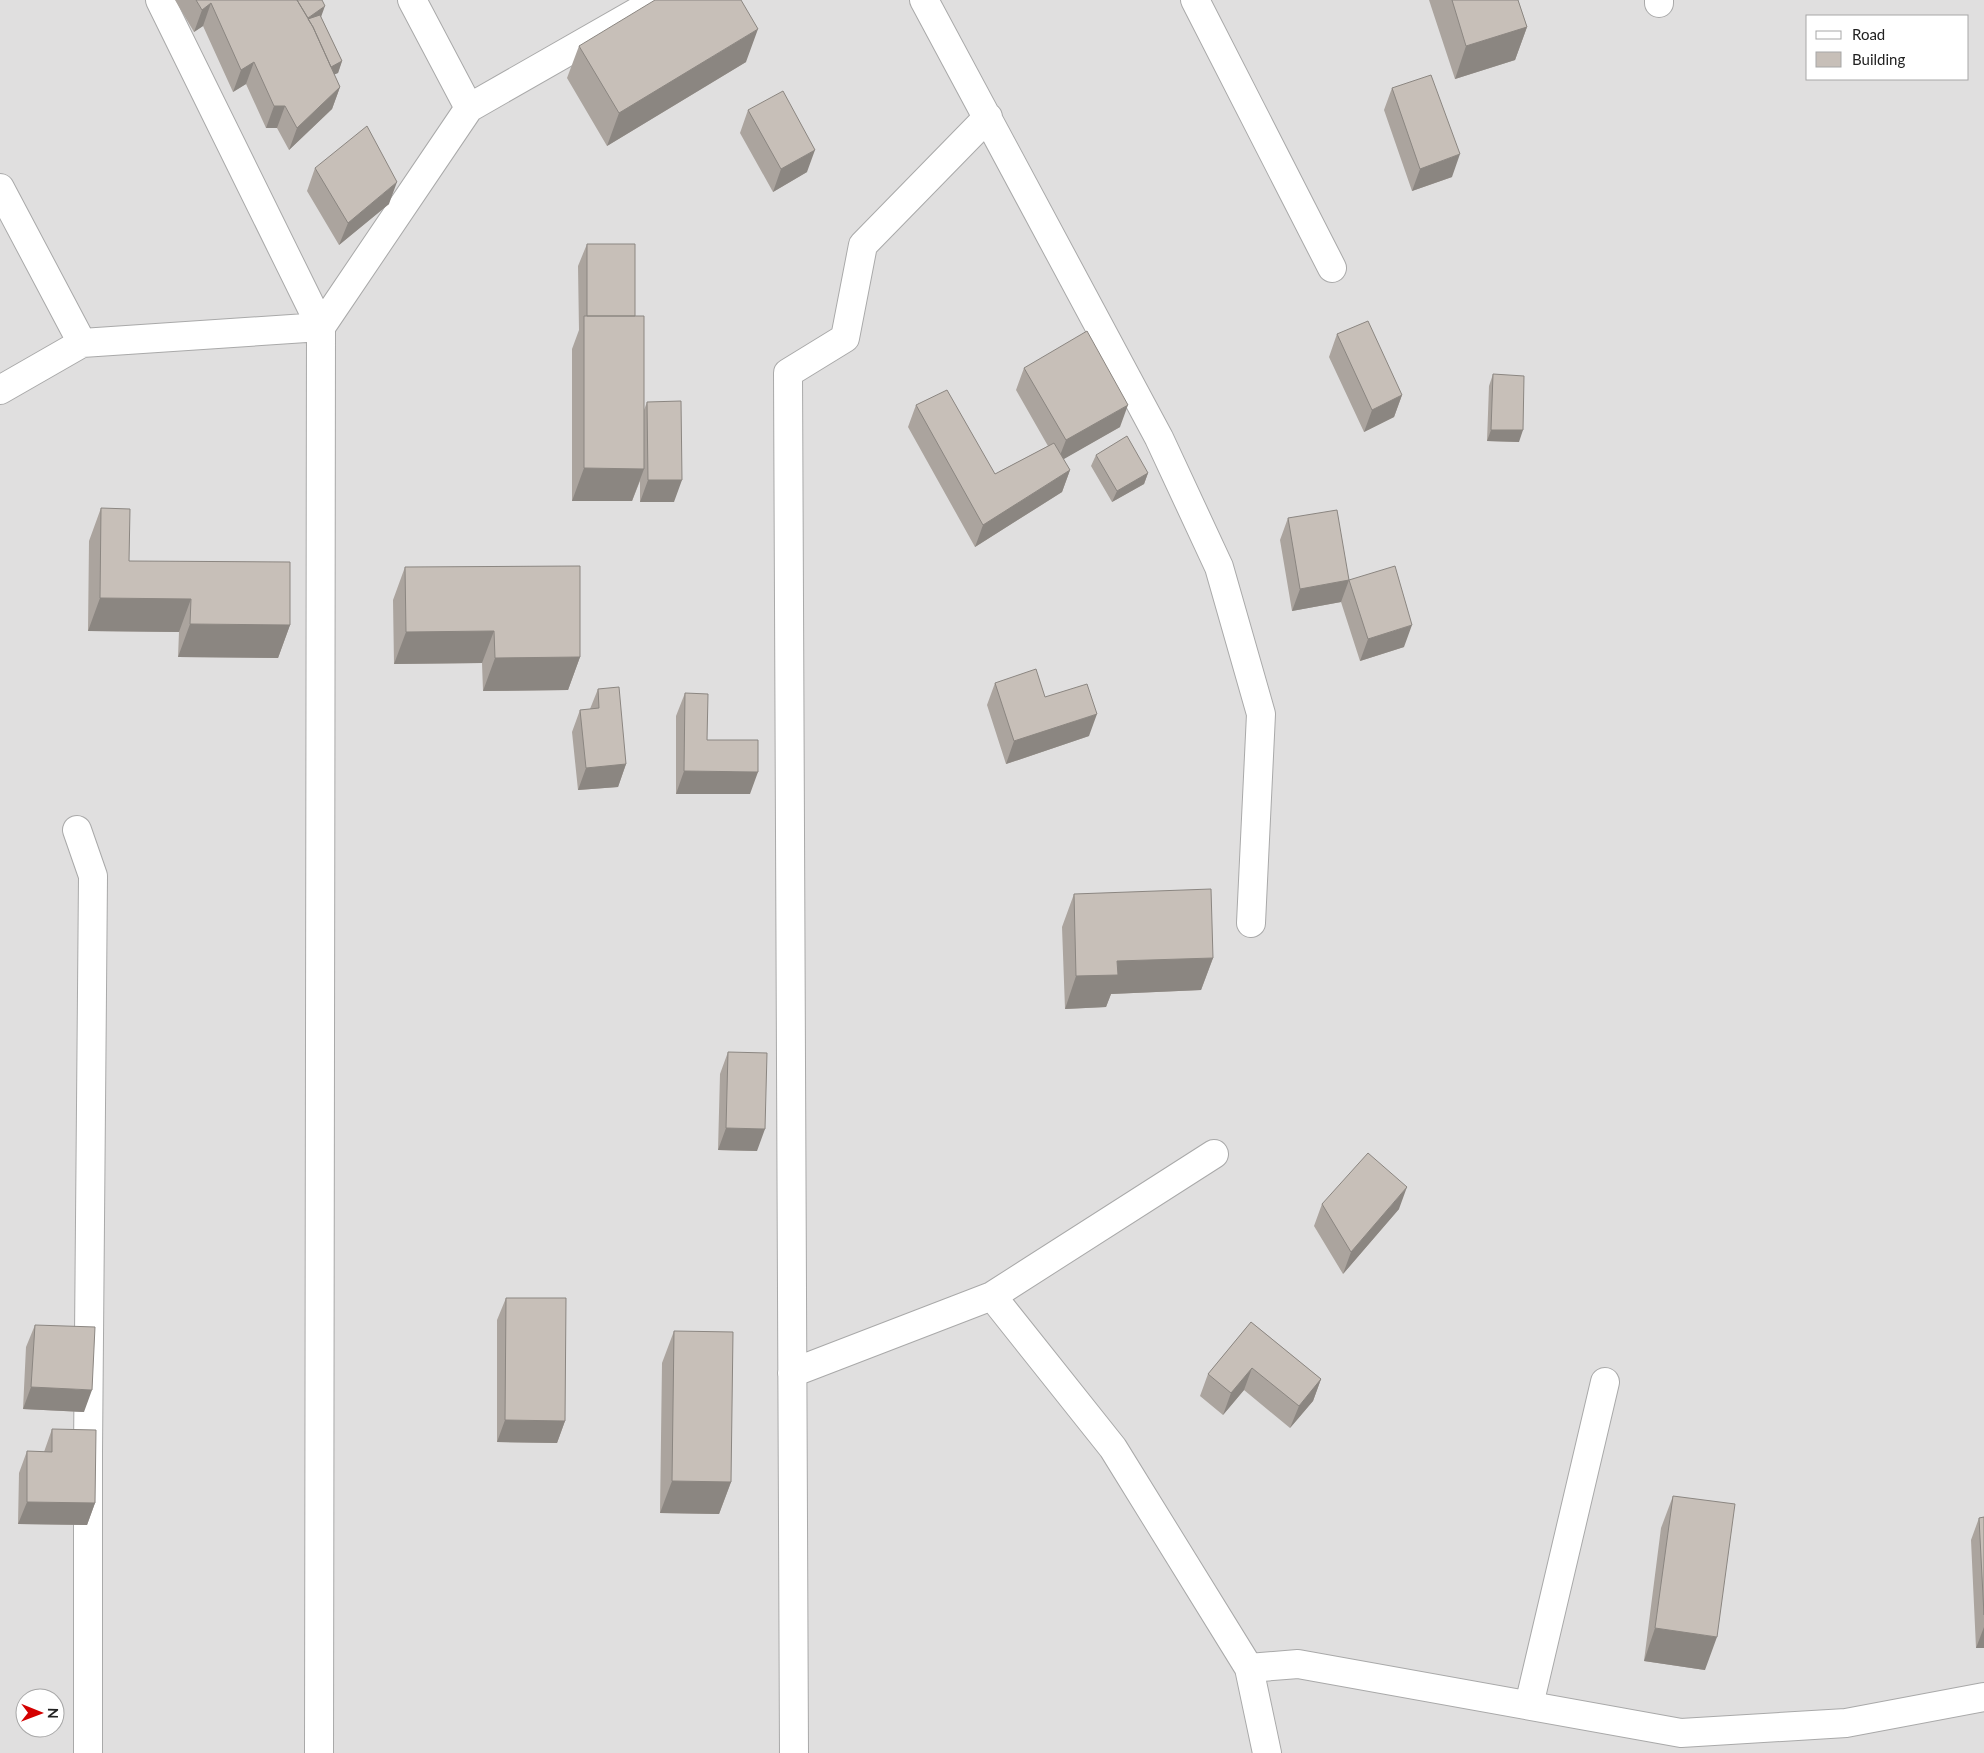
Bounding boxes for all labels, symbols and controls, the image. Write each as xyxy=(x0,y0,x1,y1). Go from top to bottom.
legend xyxy=(1806,15,1969,80)
text: Road xyxy=(1852,25,1885,43)
text: Building xyxy=(1852,50,1905,68)
north arrow xyxy=(15,1688,65,1738)
text: N xyxy=(45,1708,62,1719)

